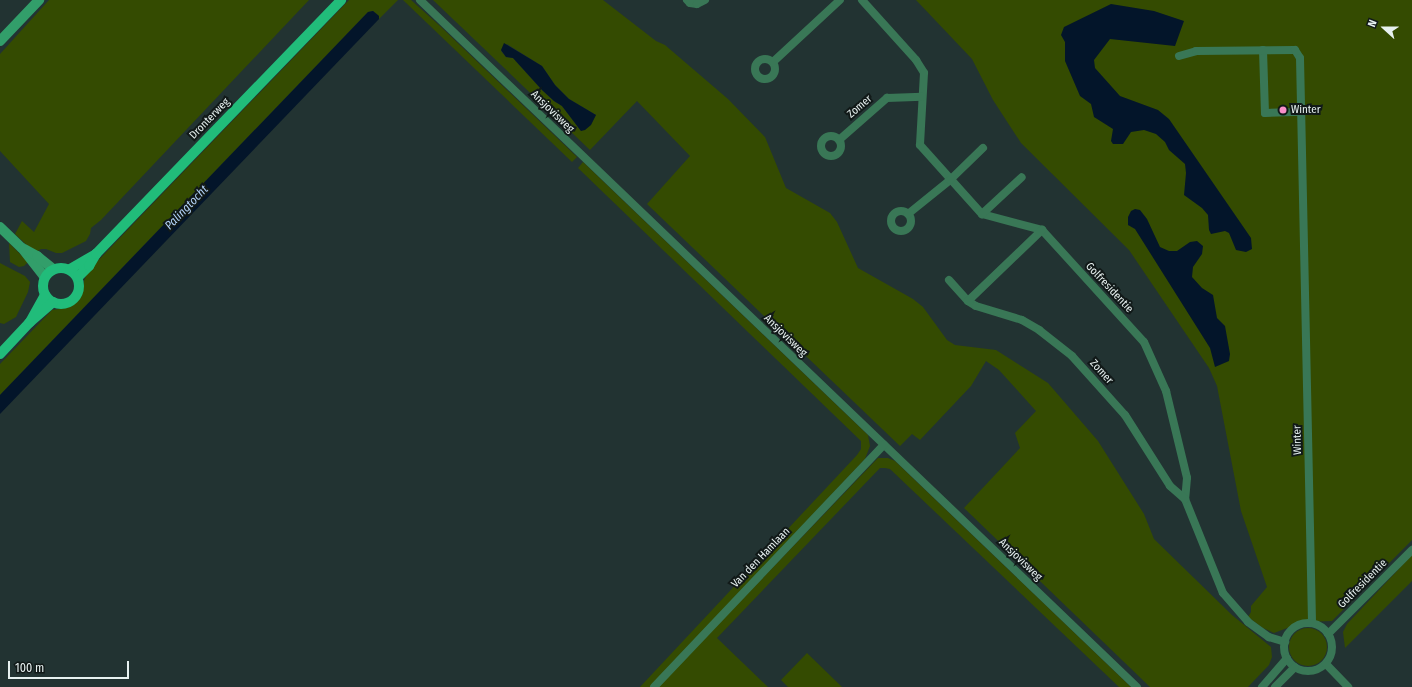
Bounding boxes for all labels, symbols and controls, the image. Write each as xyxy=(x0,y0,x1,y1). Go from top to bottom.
north arrow xyxy=(1364,8,1404,48)
text: N xyxy=(1365,18,1380,29)
street label: Ansjovisweg xyxy=(528,88,576,136)
street label: Zomer xyxy=(845,93,875,121)
street label: Dronterweg xyxy=(187,96,233,142)
place label: Winter xyxy=(1291,103,1321,117)
marker: Winter xyxy=(1278,105,1288,115)
water label: Palingtocht xyxy=(162,183,212,233)
street label: Golfresidentie xyxy=(1082,260,1136,316)
street label: Ansjovisweg xyxy=(761,312,809,360)
street label: Zomer xyxy=(1087,357,1115,387)
street label: Winter xyxy=(1291,425,1305,455)
street label: Van den Hamlaan xyxy=(729,525,793,591)
street label: Ansjovisweg xyxy=(996,536,1044,584)
street label: Golfresidentie xyxy=(1336,557,1390,611)
scale bar xyxy=(10,653,131,679)
text: 100 m xyxy=(15,661,44,675)

